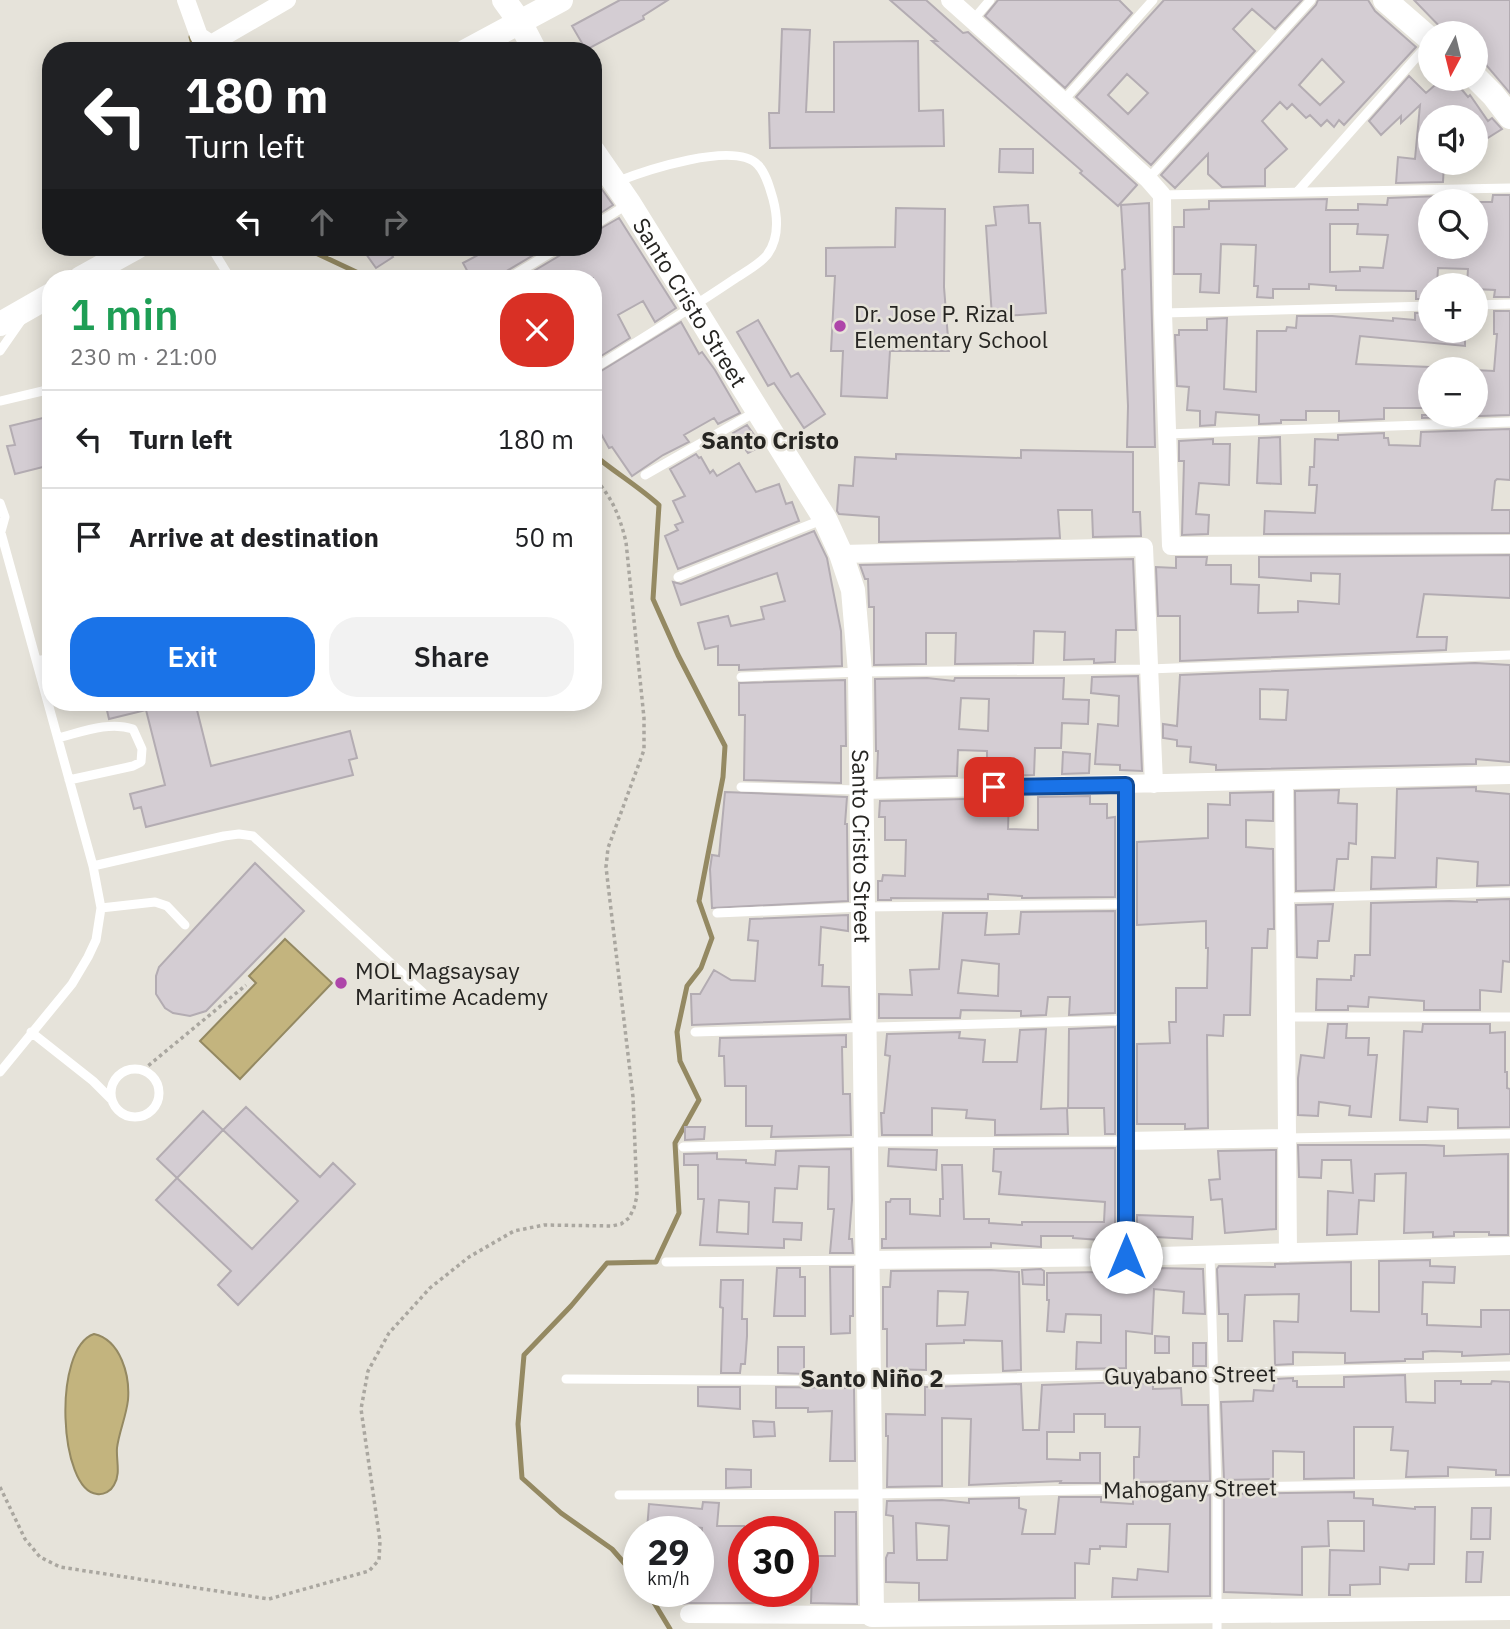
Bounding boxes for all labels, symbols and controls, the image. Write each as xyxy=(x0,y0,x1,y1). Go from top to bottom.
north arrow xyxy=(1418,21,1488,91)
map controls xyxy=(1418,21,1488,427)
text: 180 m xyxy=(185,63,329,126)
icon: left xyxy=(70,70,161,161)
button: sound xyxy=(1418,105,1488,175)
text: Turn left xyxy=(185,125,305,167)
button: search xyxy=(1418,189,1488,259)
icon: left xyxy=(230,203,268,241)
icon: ahead xyxy=(303,203,341,241)
icon: right xyxy=(376,203,414,241)
street label: Santo Cristo Street xyxy=(627,212,754,393)
button: + xyxy=(1418,273,1488,343)
text: 1 min xyxy=(70,287,179,342)
button: close xyxy=(500,293,574,367)
place label: Dr. Jose P. Rizal Elementary School xyxy=(854,298,1048,354)
marker: Dr. Jose P. Rizal Elementary School xyxy=(832,318,848,334)
text: 230 m · 21:00 xyxy=(70,341,217,371)
button: − xyxy=(1418,357,1488,427)
icon: left xyxy=(70,420,108,458)
text: Turn left xyxy=(129,422,232,456)
text: 180 m xyxy=(498,422,574,456)
district label: Santo Cristo xyxy=(701,424,839,456)
icon: arrive xyxy=(70,518,108,556)
text: Arrive at destination xyxy=(129,520,379,554)
text: 50 m xyxy=(514,520,574,554)
button: Exit xyxy=(70,617,315,697)
button: Share xyxy=(329,617,574,697)
street label: Santo Cristo Street xyxy=(846,749,878,943)
pin xyxy=(964,757,1024,817)
icon: arrive xyxy=(975,768,1013,806)
place label: MOL Magsaysay Maritime Academy xyxy=(355,955,549,1011)
marker: MOL Magsaysay Maritime Academy xyxy=(333,975,349,991)
position arrow xyxy=(1089,1220,1163,1294)
street label: Guyabano Street xyxy=(1103,1357,1277,1391)
district label: Santo Niño 2 xyxy=(800,1362,944,1394)
street label: Mahogany Street xyxy=(1103,1471,1277,1505)
speed limit sign: 30 xyxy=(728,1516,819,1607)
text: 29 xyxy=(647,1529,690,1575)
text: km/h xyxy=(647,1567,690,1590)

